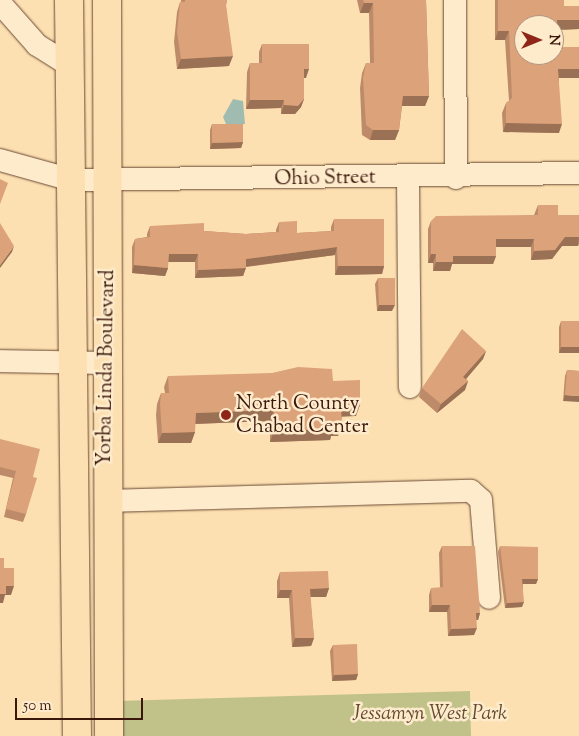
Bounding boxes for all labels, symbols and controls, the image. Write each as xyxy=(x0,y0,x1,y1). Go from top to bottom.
north arrow xyxy=(514,15,564,65)
text: N xyxy=(543,34,563,46)
street label: Ohio Street xyxy=(274,166,376,192)
street label: Yorba Linda Boulevard xyxy=(93,269,121,467)
place label: North County Chabad Center xyxy=(236,392,368,439)
marker: North County Chabad Center xyxy=(220,409,232,421)
scale bar xyxy=(18,688,145,720)
text: 50 m xyxy=(23,696,52,717)
park label: Jessamyn West Park xyxy=(353,702,507,726)

